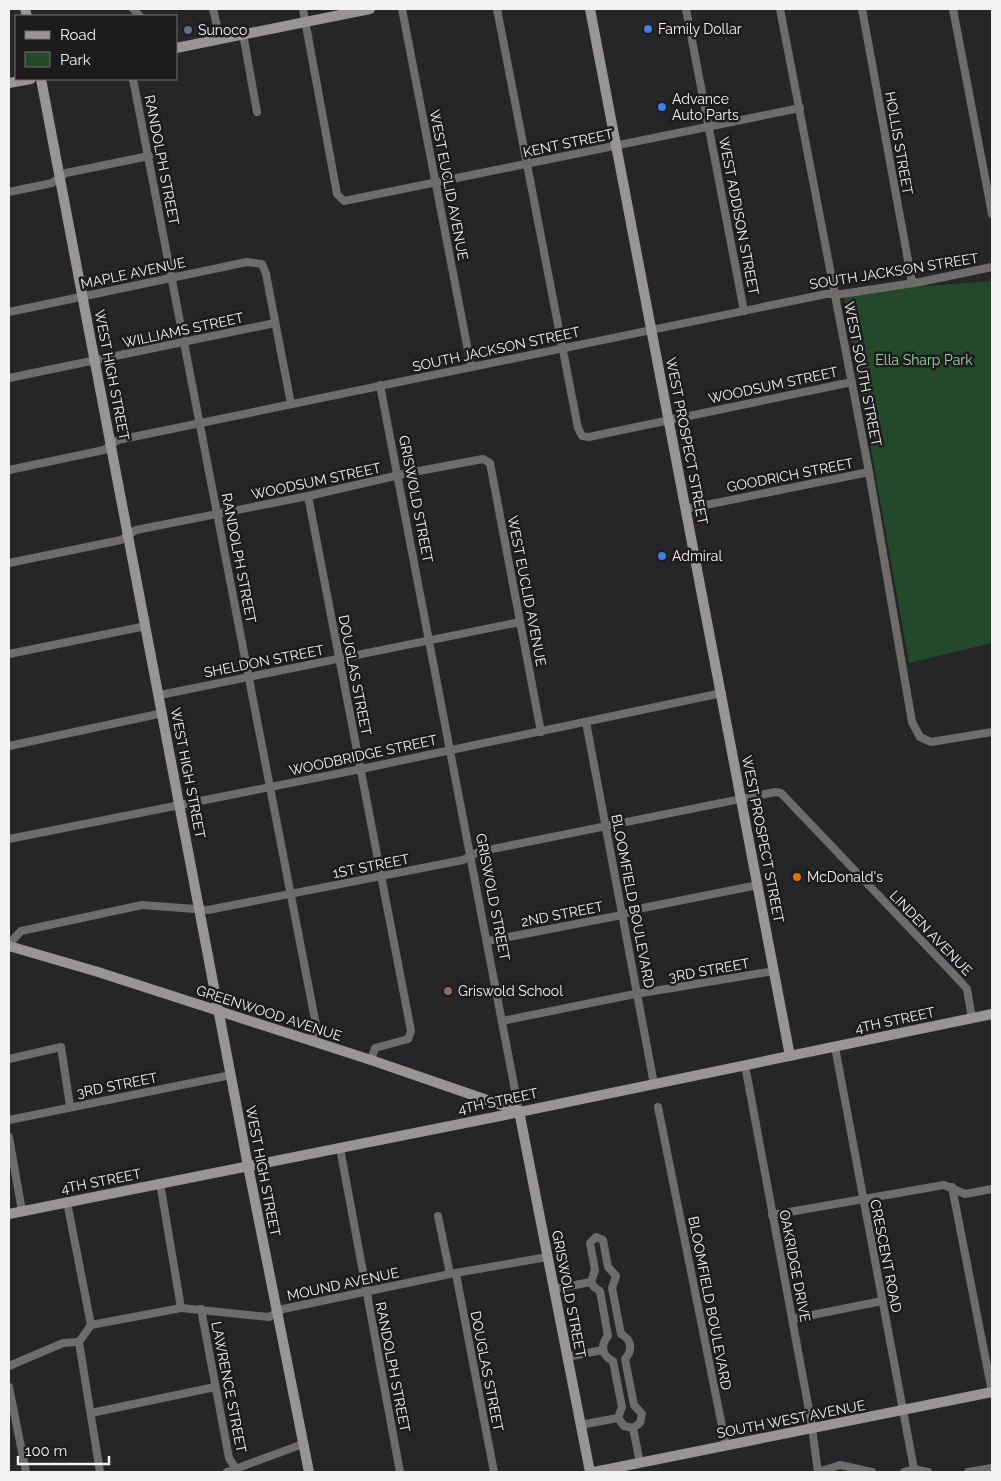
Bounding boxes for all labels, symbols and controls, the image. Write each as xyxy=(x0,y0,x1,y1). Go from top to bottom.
legend xyxy=(15,15,178,80)
place label: Family Dollar xyxy=(658,21,742,37)
place label: Sunoco xyxy=(198,22,247,38)
marker: Family Dollar xyxy=(642,23,654,35)
marker: Sunoco xyxy=(182,24,194,36)
text: Road xyxy=(60,26,96,44)
text: Park xyxy=(60,51,91,69)
street label: HOLLIS STREET xyxy=(882,90,916,196)
place label: Advance Auto Parts xyxy=(672,91,739,123)
street label: RANDOLPH STREET xyxy=(142,93,183,227)
marker: Advance Auto Parts xyxy=(656,101,668,113)
street label: WEST EUCLID AVENUE xyxy=(427,108,471,262)
street label: KENT STREET xyxy=(521,126,615,160)
street label: WEST ADDISON STREET xyxy=(716,135,762,297)
street label: SOUTH JACKSON STREET xyxy=(808,250,980,292)
street label: MAPLE AVENUE xyxy=(79,254,187,292)
street label: WEST SOUTH STREET xyxy=(841,300,885,448)
street label: WEST HIGH STREET xyxy=(91,308,133,442)
street label: WILLIAMS STREET xyxy=(121,309,245,351)
street label: SOUTH JACKSON STREET xyxy=(411,323,582,375)
park label: Ella Sharp Park xyxy=(875,352,973,368)
street label: WEST PROSPECT STREET xyxy=(663,356,711,527)
street label: WOODSUM STREET xyxy=(707,363,840,407)
street label: GRISWOLD STREET xyxy=(396,434,436,564)
street label: GOODRICH STREET xyxy=(725,455,855,495)
street label: WOODSUM STREET xyxy=(250,459,383,503)
street label: RANDOLPH STREET xyxy=(219,491,260,625)
street label: WEST EUCLID AVENUE xyxy=(505,514,549,668)
place label: Admiral xyxy=(672,548,722,564)
marker: Admiral xyxy=(656,550,668,562)
street label: DOUGLAS STREET xyxy=(335,613,375,737)
street label: SHELDON STREET xyxy=(203,641,326,681)
street label: WEST HIGH STREET xyxy=(167,706,209,840)
street label: WOODBRIDGE STREET xyxy=(287,731,439,779)
street label: WEST PROSPECT STREET xyxy=(739,754,787,925)
street label: BLOOMFIELD BOULEVARD xyxy=(608,813,658,989)
street label: GRISWOLD STREET xyxy=(473,832,513,962)
street label: 1ST STREET xyxy=(331,851,411,881)
place label: McDonald's xyxy=(807,869,883,885)
marker: McDonald's xyxy=(791,871,803,883)
street label: LINDEN AVENUE xyxy=(887,887,975,979)
street label: 2ND STREET xyxy=(520,898,605,930)
street label: 3RD STREET xyxy=(667,955,751,985)
street label: GREENWOOD AVENUE xyxy=(194,982,344,1044)
place label: Griswold School xyxy=(458,983,563,999)
marker: Griswold School xyxy=(442,985,454,997)
street label: 4TH STREET xyxy=(854,1004,937,1036)
street label: 3RD STREET xyxy=(75,1069,159,1101)
street label: 4TH STREET xyxy=(457,1085,540,1117)
street label: WEST HIGH STREET xyxy=(242,1104,284,1238)
street label: 4TH STREET xyxy=(60,1165,143,1197)
street label: CRESCENT ROAD xyxy=(867,1198,905,1314)
street label: OAKRIDGE DRIVE xyxy=(776,1209,814,1323)
street label: BLOOMFIELD BOULEVARD xyxy=(685,1215,735,1391)
street label: GRISWOLD STREET xyxy=(549,1229,589,1359)
street label: MOUND AVENUE xyxy=(286,1264,400,1304)
street label: RANDOLPH STREET xyxy=(373,1300,414,1434)
street label: DOUGLAS STREET xyxy=(467,1309,507,1433)
street label: LAWRENCE STREET xyxy=(208,1320,250,1454)
street label: SOUTH WEST AVENUE xyxy=(715,1397,867,1441)
scale bar xyxy=(18,1434,109,1466)
text: 100 m xyxy=(25,1442,67,1460)

